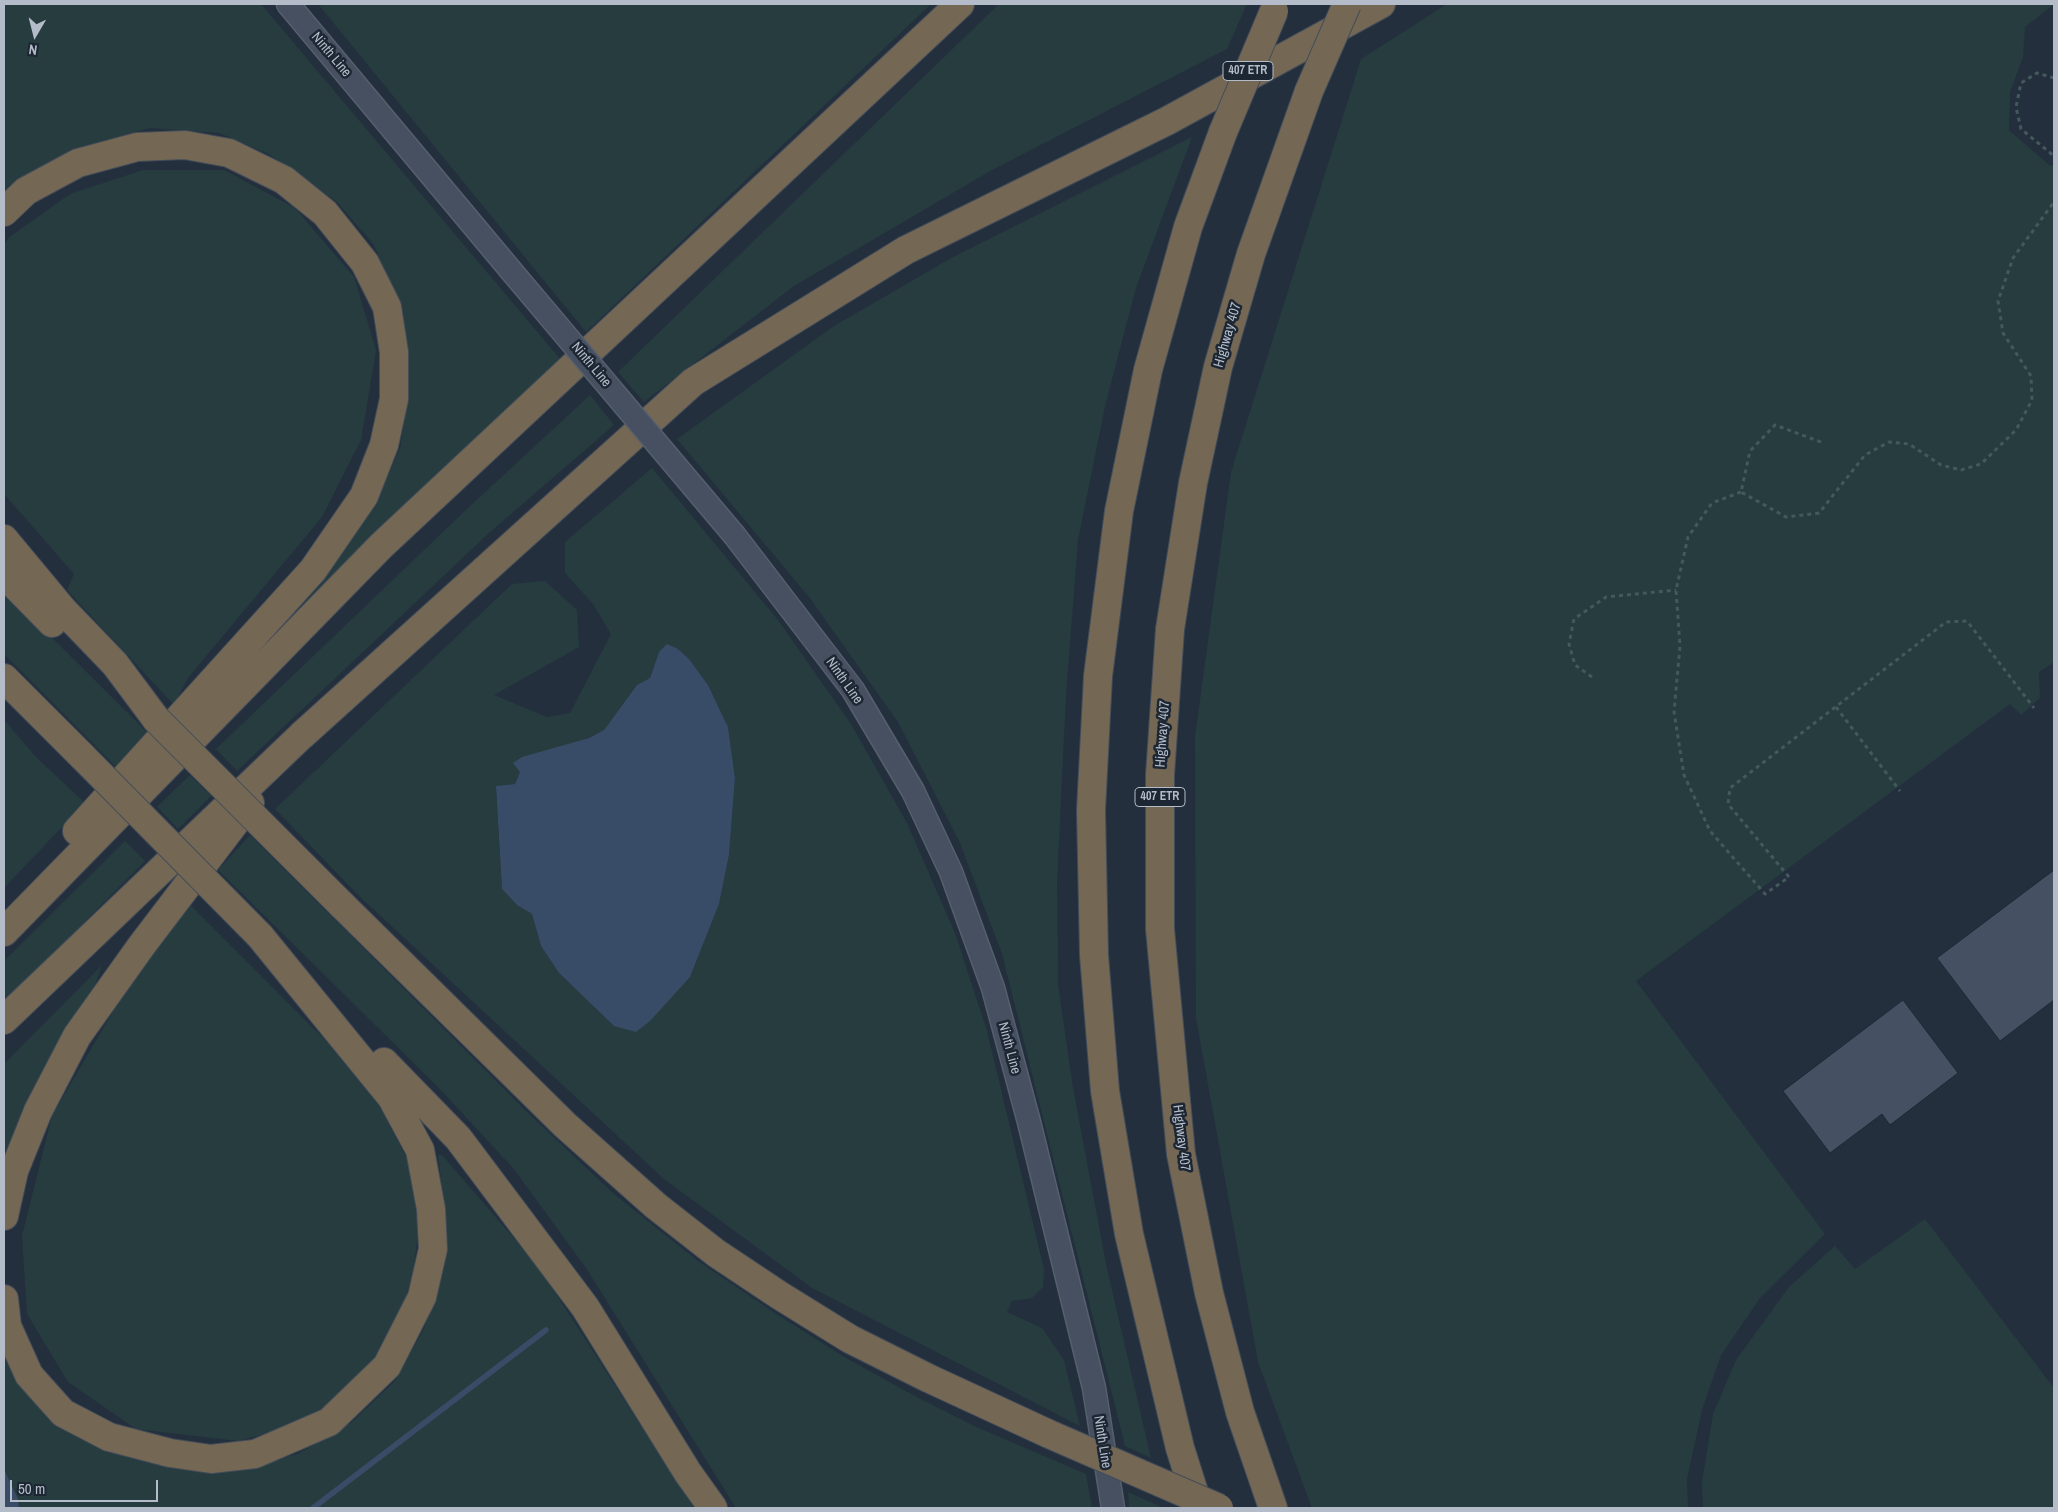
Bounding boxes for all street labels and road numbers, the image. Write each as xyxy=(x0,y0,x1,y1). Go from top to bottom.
street label: Ninth Line xyxy=(308,29,354,81)
road number: 407 ETR xyxy=(1223,61,1273,80)
street label: Highway 407 xyxy=(1211,300,1245,370)
street label: Ninth Line xyxy=(568,339,614,391)
street label: Ninth Line xyxy=(822,654,866,708)
street label: Highway 407 xyxy=(1152,700,1174,768)
road number: 407 ETR xyxy=(1135,788,1185,806)
street label: Ninth Line xyxy=(994,1020,1024,1076)
street label: Highway 407 xyxy=(1169,1104,1193,1172)
street label: Ninth Line xyxy=(1090,1415,1114,1469)

